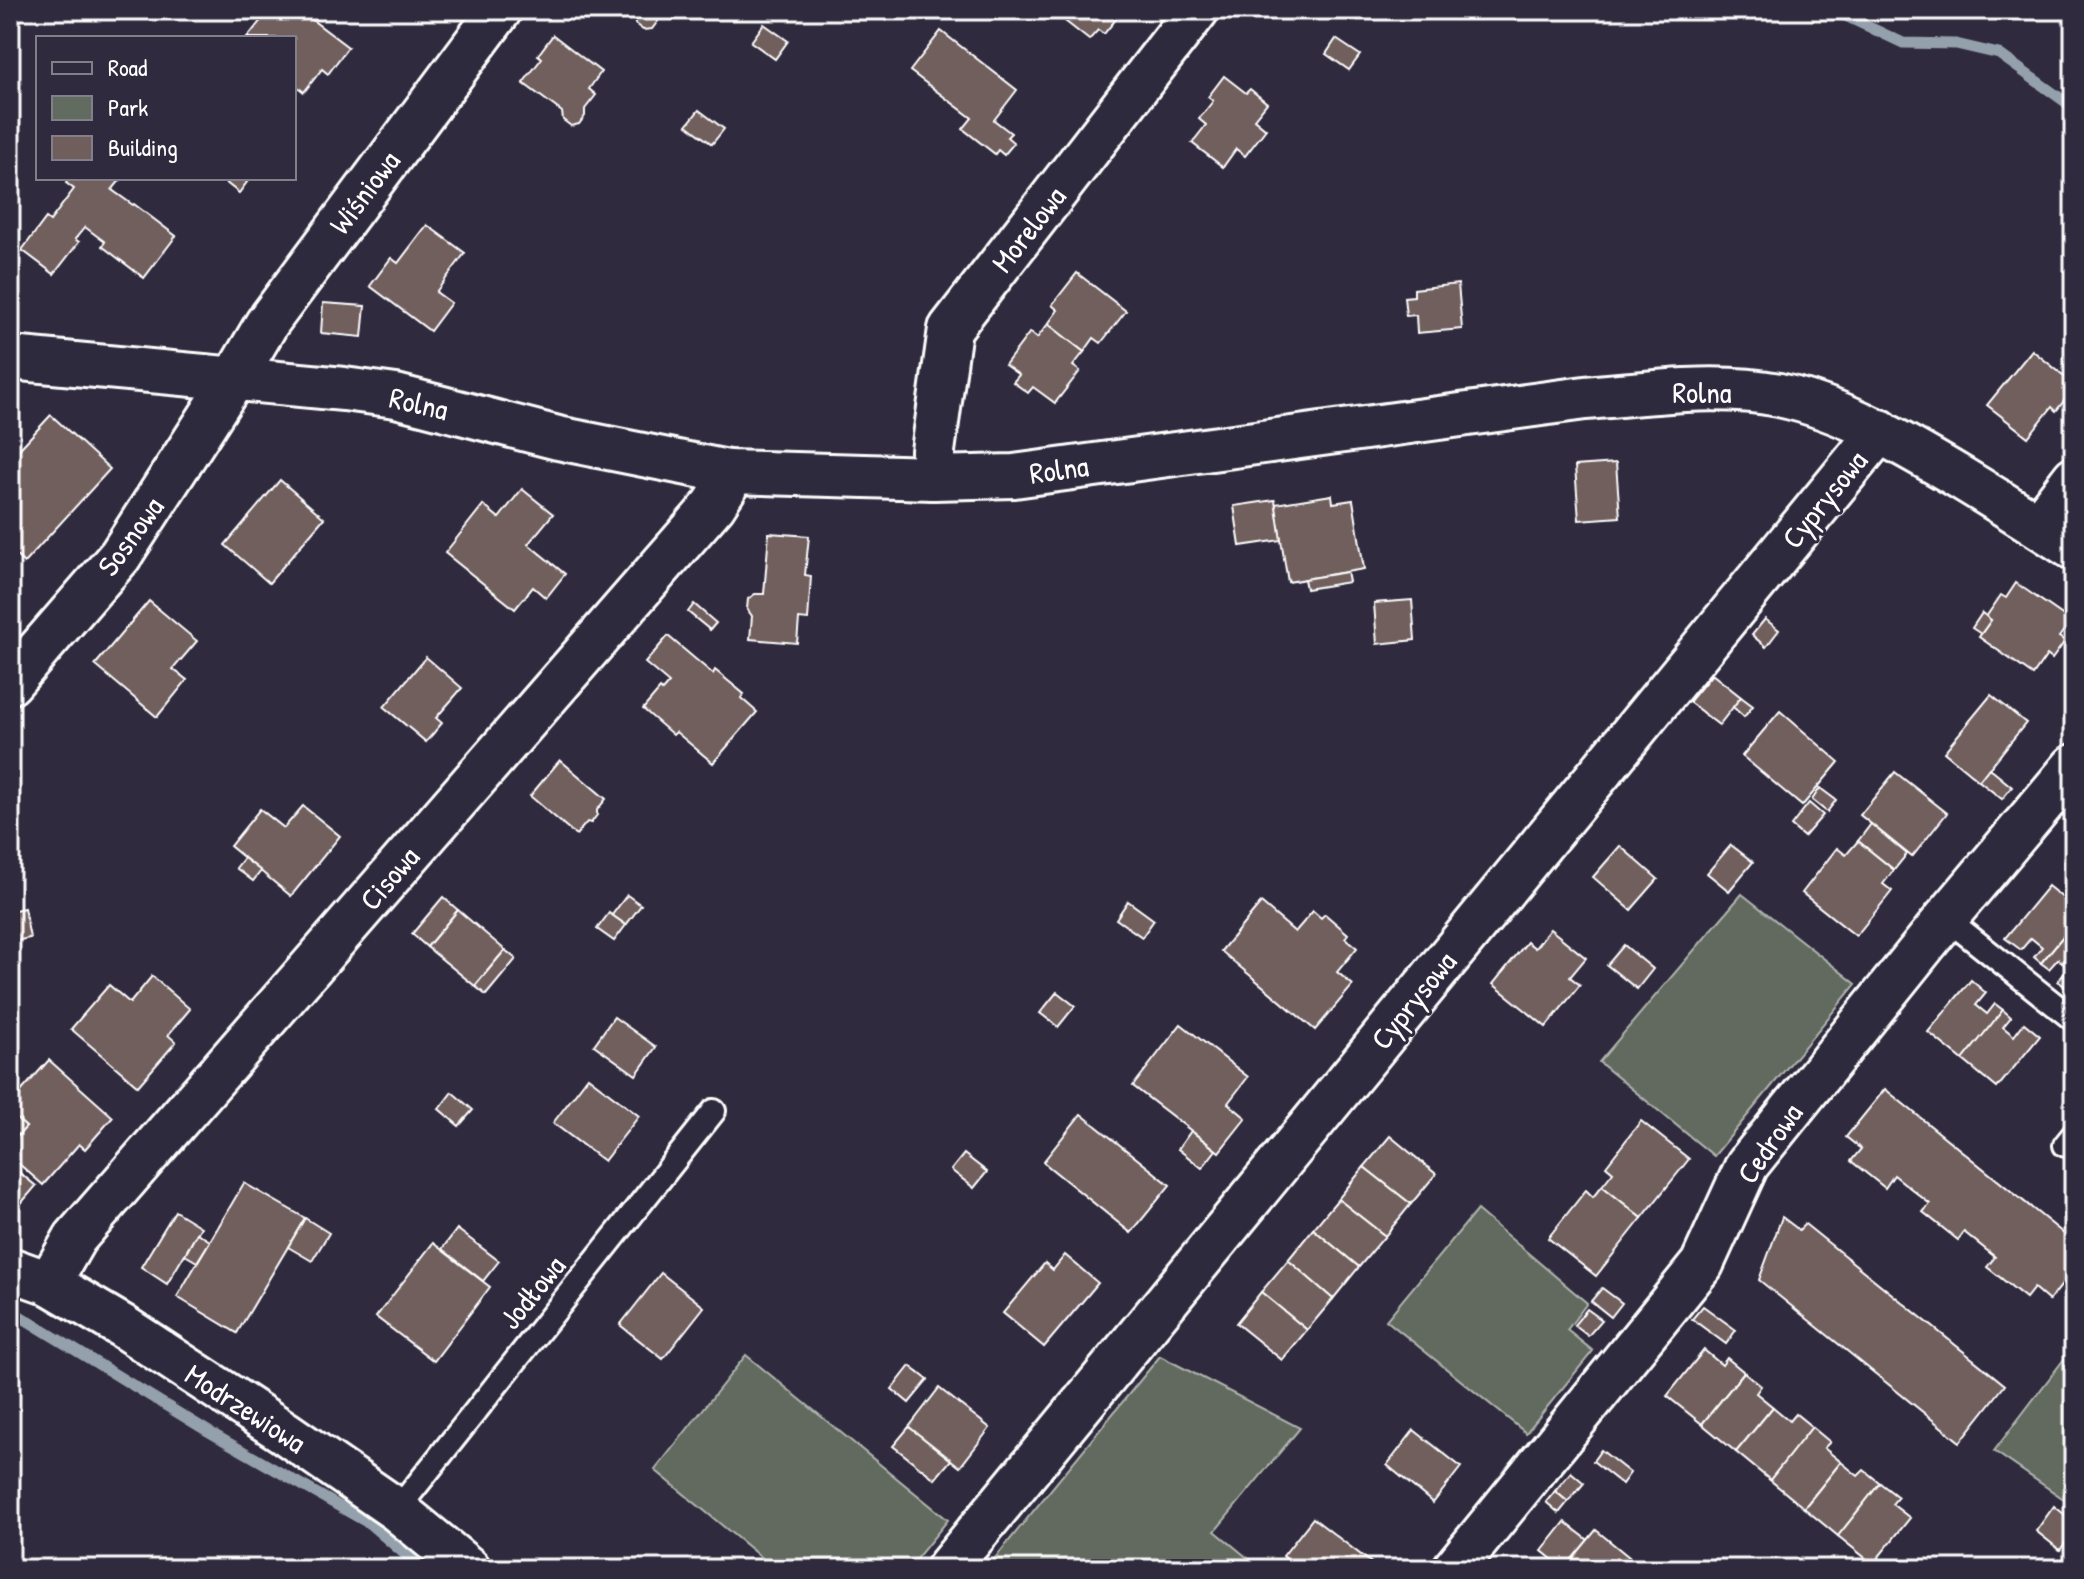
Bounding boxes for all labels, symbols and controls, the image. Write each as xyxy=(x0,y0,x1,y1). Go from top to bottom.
legend xyxy=(36,36,296,180)
text: Road xyxy=(108,51,147,83)
text: Park xyxy=(108,91,148,123)
text: Building xyxy=(108,131,178,163)
street label: Wiśniowa xyxy=(320,142,409,242)
street label: Morelowa xyxy=(982,177,1074,280)
street label: Rolna xyxy=(1672,372,1732,412)
street label: Rolna xyxy=(386,377,452,429)
street label: Cyprysowa xyxy=(1772,441,1876,556)
street label: Rolna xyxy=(1027,445,1091,493)
street label: Sosnowa xyxy=(88,488,172,584)
street label: Cisowa xyxy=(350,837,428,918)
street label: Cyprysowa xyxy=(1361,942,1465,1057)
street label: Cedrowa xyxy=(1727,1095,1811,1191)
street label: Jodłowa xyxy=(490,1247,574,1337)
street label: Modrzewiowa xyxy=(178,1354,314,1462)

